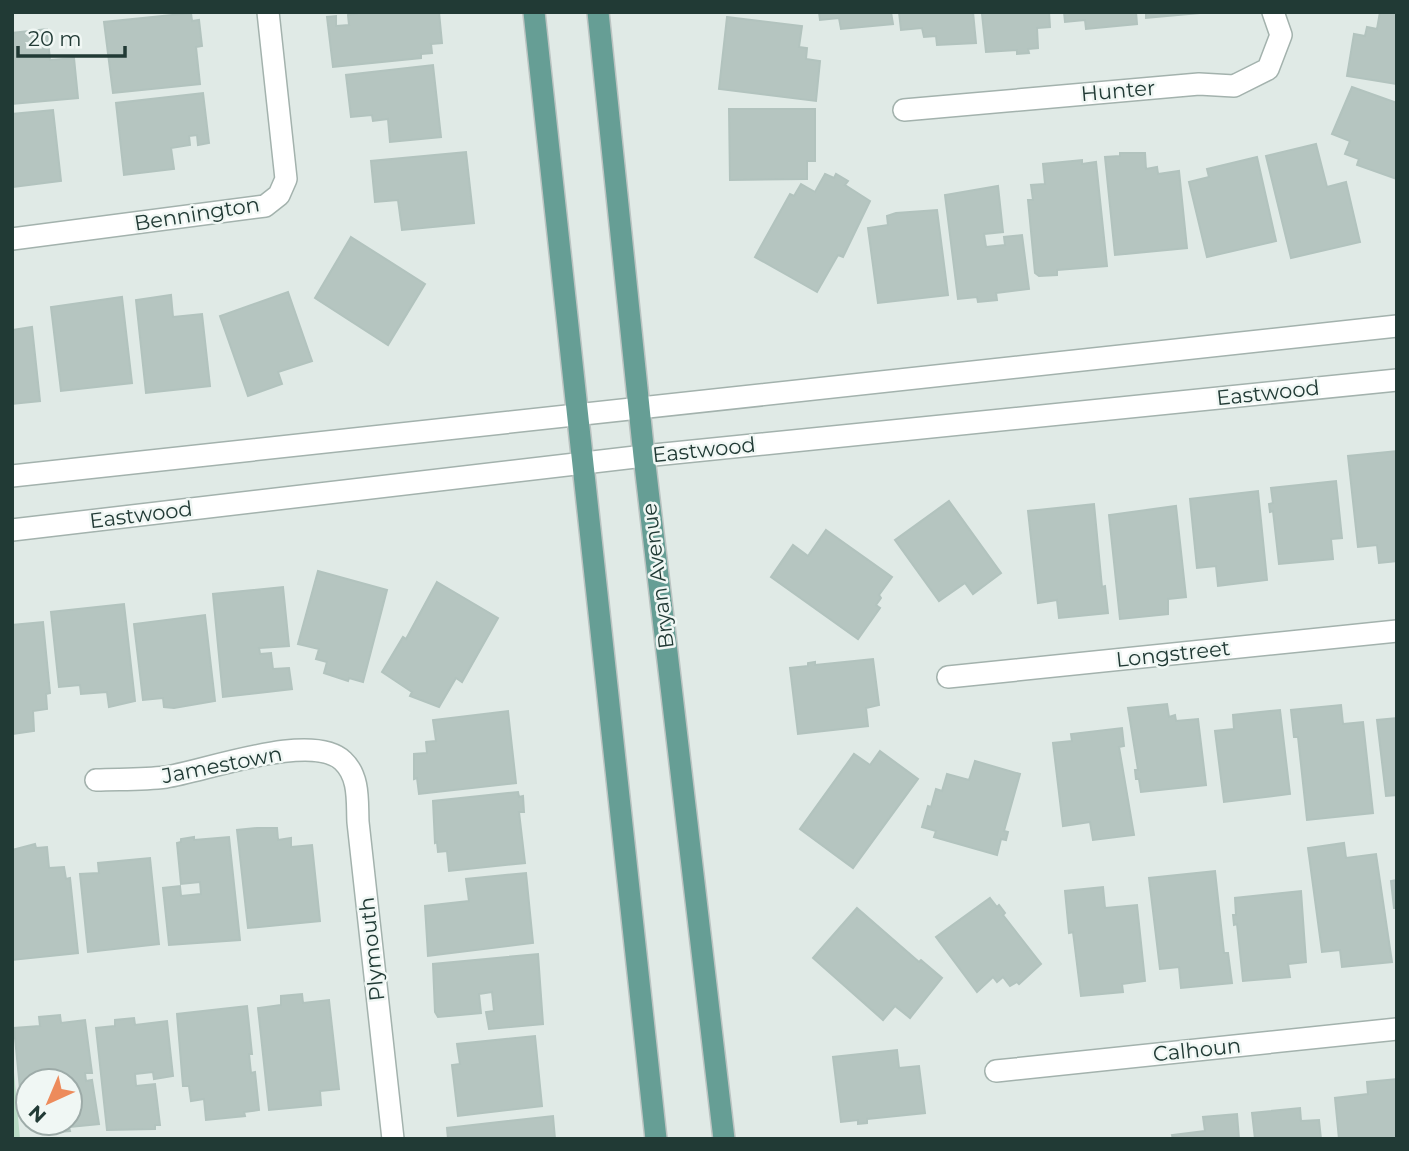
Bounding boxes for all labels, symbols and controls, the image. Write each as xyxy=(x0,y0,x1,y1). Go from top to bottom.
scale bar xyxy=(18,14,124,58)
text: 20 m xyxy=(28,26,82,51)
street label: Hunter xyxy=(1080,75,1156,106)
street label: Bennington xyxy=(132,191,261,236)
street label: Eastwood xyxy=(1215,375,1321,410)
street label: Eastwood xyxy=(651,432,757,467)
street label: Eastwood xyxy=(88,496,194,533)
street label: Bryan Avenue xyxy=(636,502,679,650)
street label: Longstreet xyxy=(1115,635,1231,672)
street label: Jamestown xyxy=(159,741,284,789)
street label: Plymouth xyxy=(354,896,389,1002)
street label: Calhoun xyxy=(1152,1032,1242,1067)
north arrow xyxy=(14,1067,84,1137)
text: N xyxy=(24,1100,51,1127)

